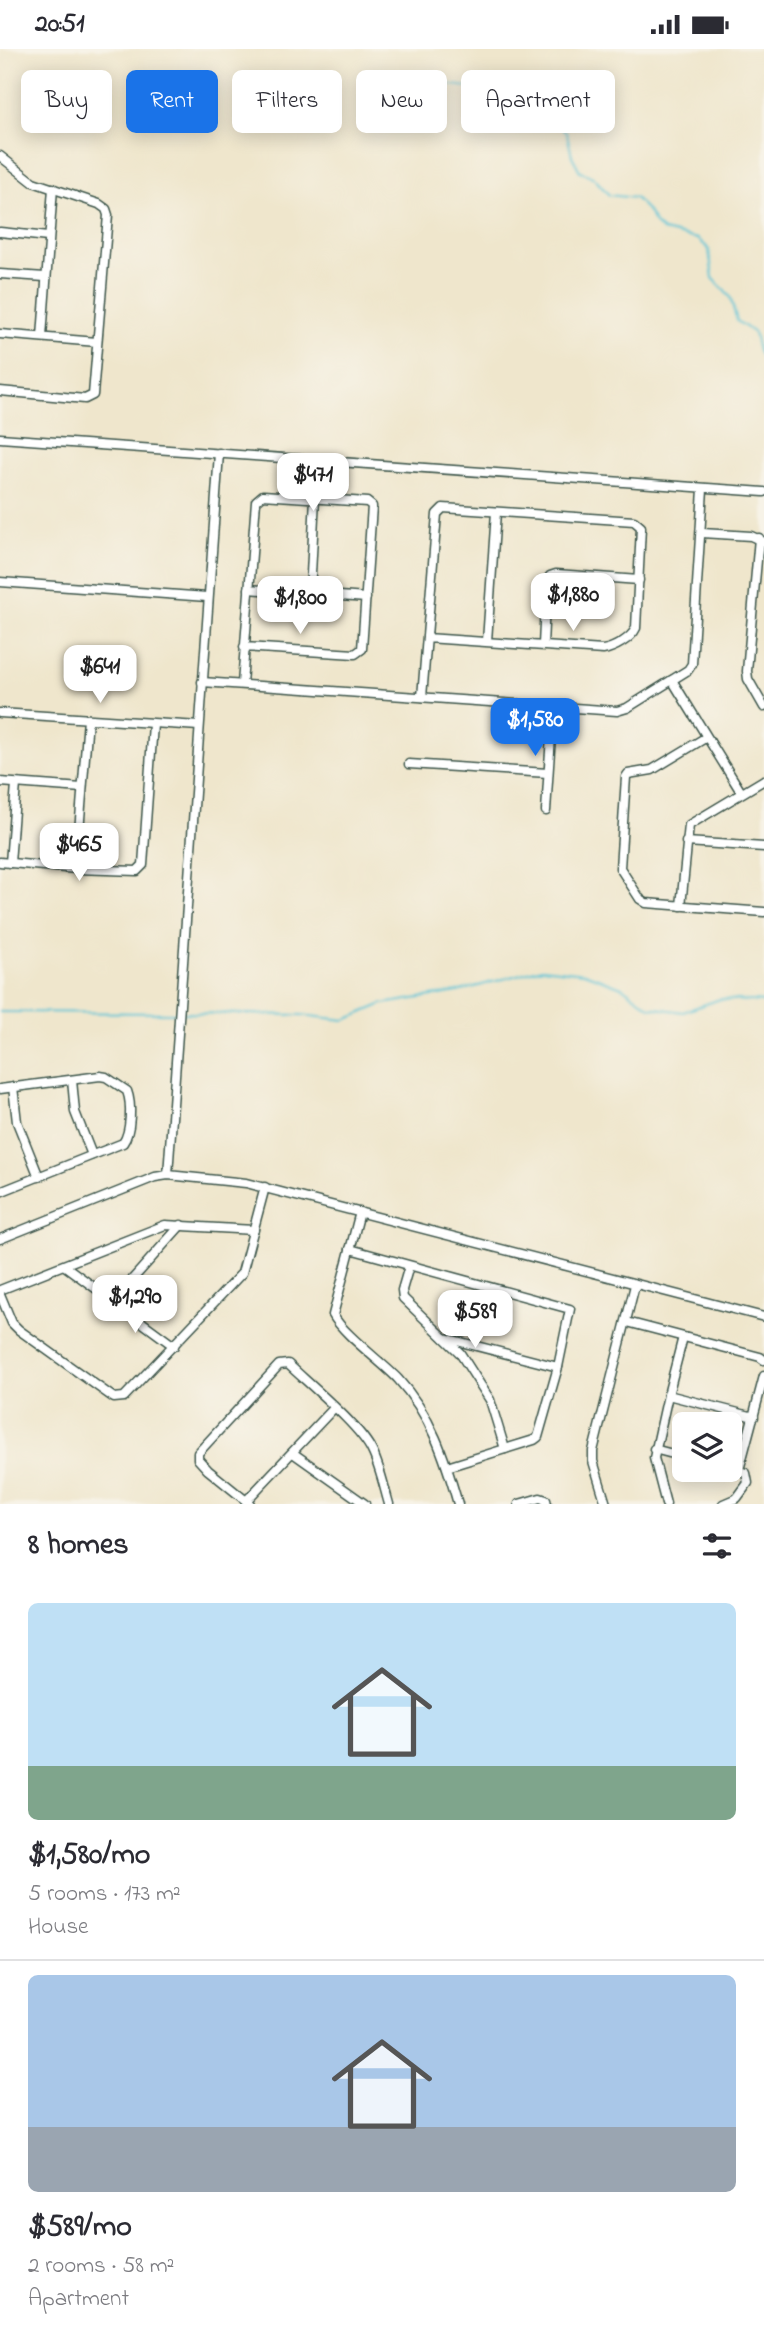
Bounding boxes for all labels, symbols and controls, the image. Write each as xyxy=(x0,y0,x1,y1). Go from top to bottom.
text: 20:51 xyxy=(35,6,85,44)
chip: Buy xyxy=(21,70,112,133)
chip: Rent xyxy=(126,70,218,133)
chip: Filters xyxy=(232,70,342,133)
chip: New xyxy=(356,70,447,133)
chip: Apartment xyxy=(461,70,615,133)
pin: $471 xyxy=(272,454,354,513)
text: $471 xyxy=(293,459,333,492)
pin: $1,880 xyxy=(516,573,630,633)
pin: $1,800 xyxy=(243,577,357,636)
text: $1,880 xyxy=(547,579,599,612)
text: $1,800 xyxy=(273,582,327,615)
pin: $641 xyxy=(59,645,141,705)
text: $641 xyxy=(80,651,120,684)
pin: $1,580 xyxy=(478,699,592,758)
text: $1,580 xyxy=(507,704,563,737)
pin: $465 xyxy=(38,823,120,883)
text: $465 xyxy=(56,829,102,862)
pin: $1,290 xyxy=(78,1275,192,1335)
text: $1,290 xyxy=(108,1281,162,1314)
pin: $589 xyxy=(434,1291,516,1350)
text: $589 xyxy=(454,1296,496,1329)
map controls xyxy=(672,1412,742,1482)
button: layers xyxy=(672,1412,742,1482)
text: 8 homes xyxy=(28,1524,129,1568)
icon: filters xyxy=(698,1527,736,1565)
icon: home xyxy=(319,1649,445,1775)
text: $1,580/mo xyxy=(28,1834,150,1878)
text: 5 rooms · 173 m² xyxy=(28,1878,181,1911)
text: House xyxy=(28,1911,88,1944)
icon: home xyxy=(319,2021,445,2147)
text: $589/mo xyxy=(28,2206,132,2250)
text: 2 rooms · 58 m² xyxy=(28,2250,174,2283)
text: Apartment xyxy=(28,2283,129,2316)

